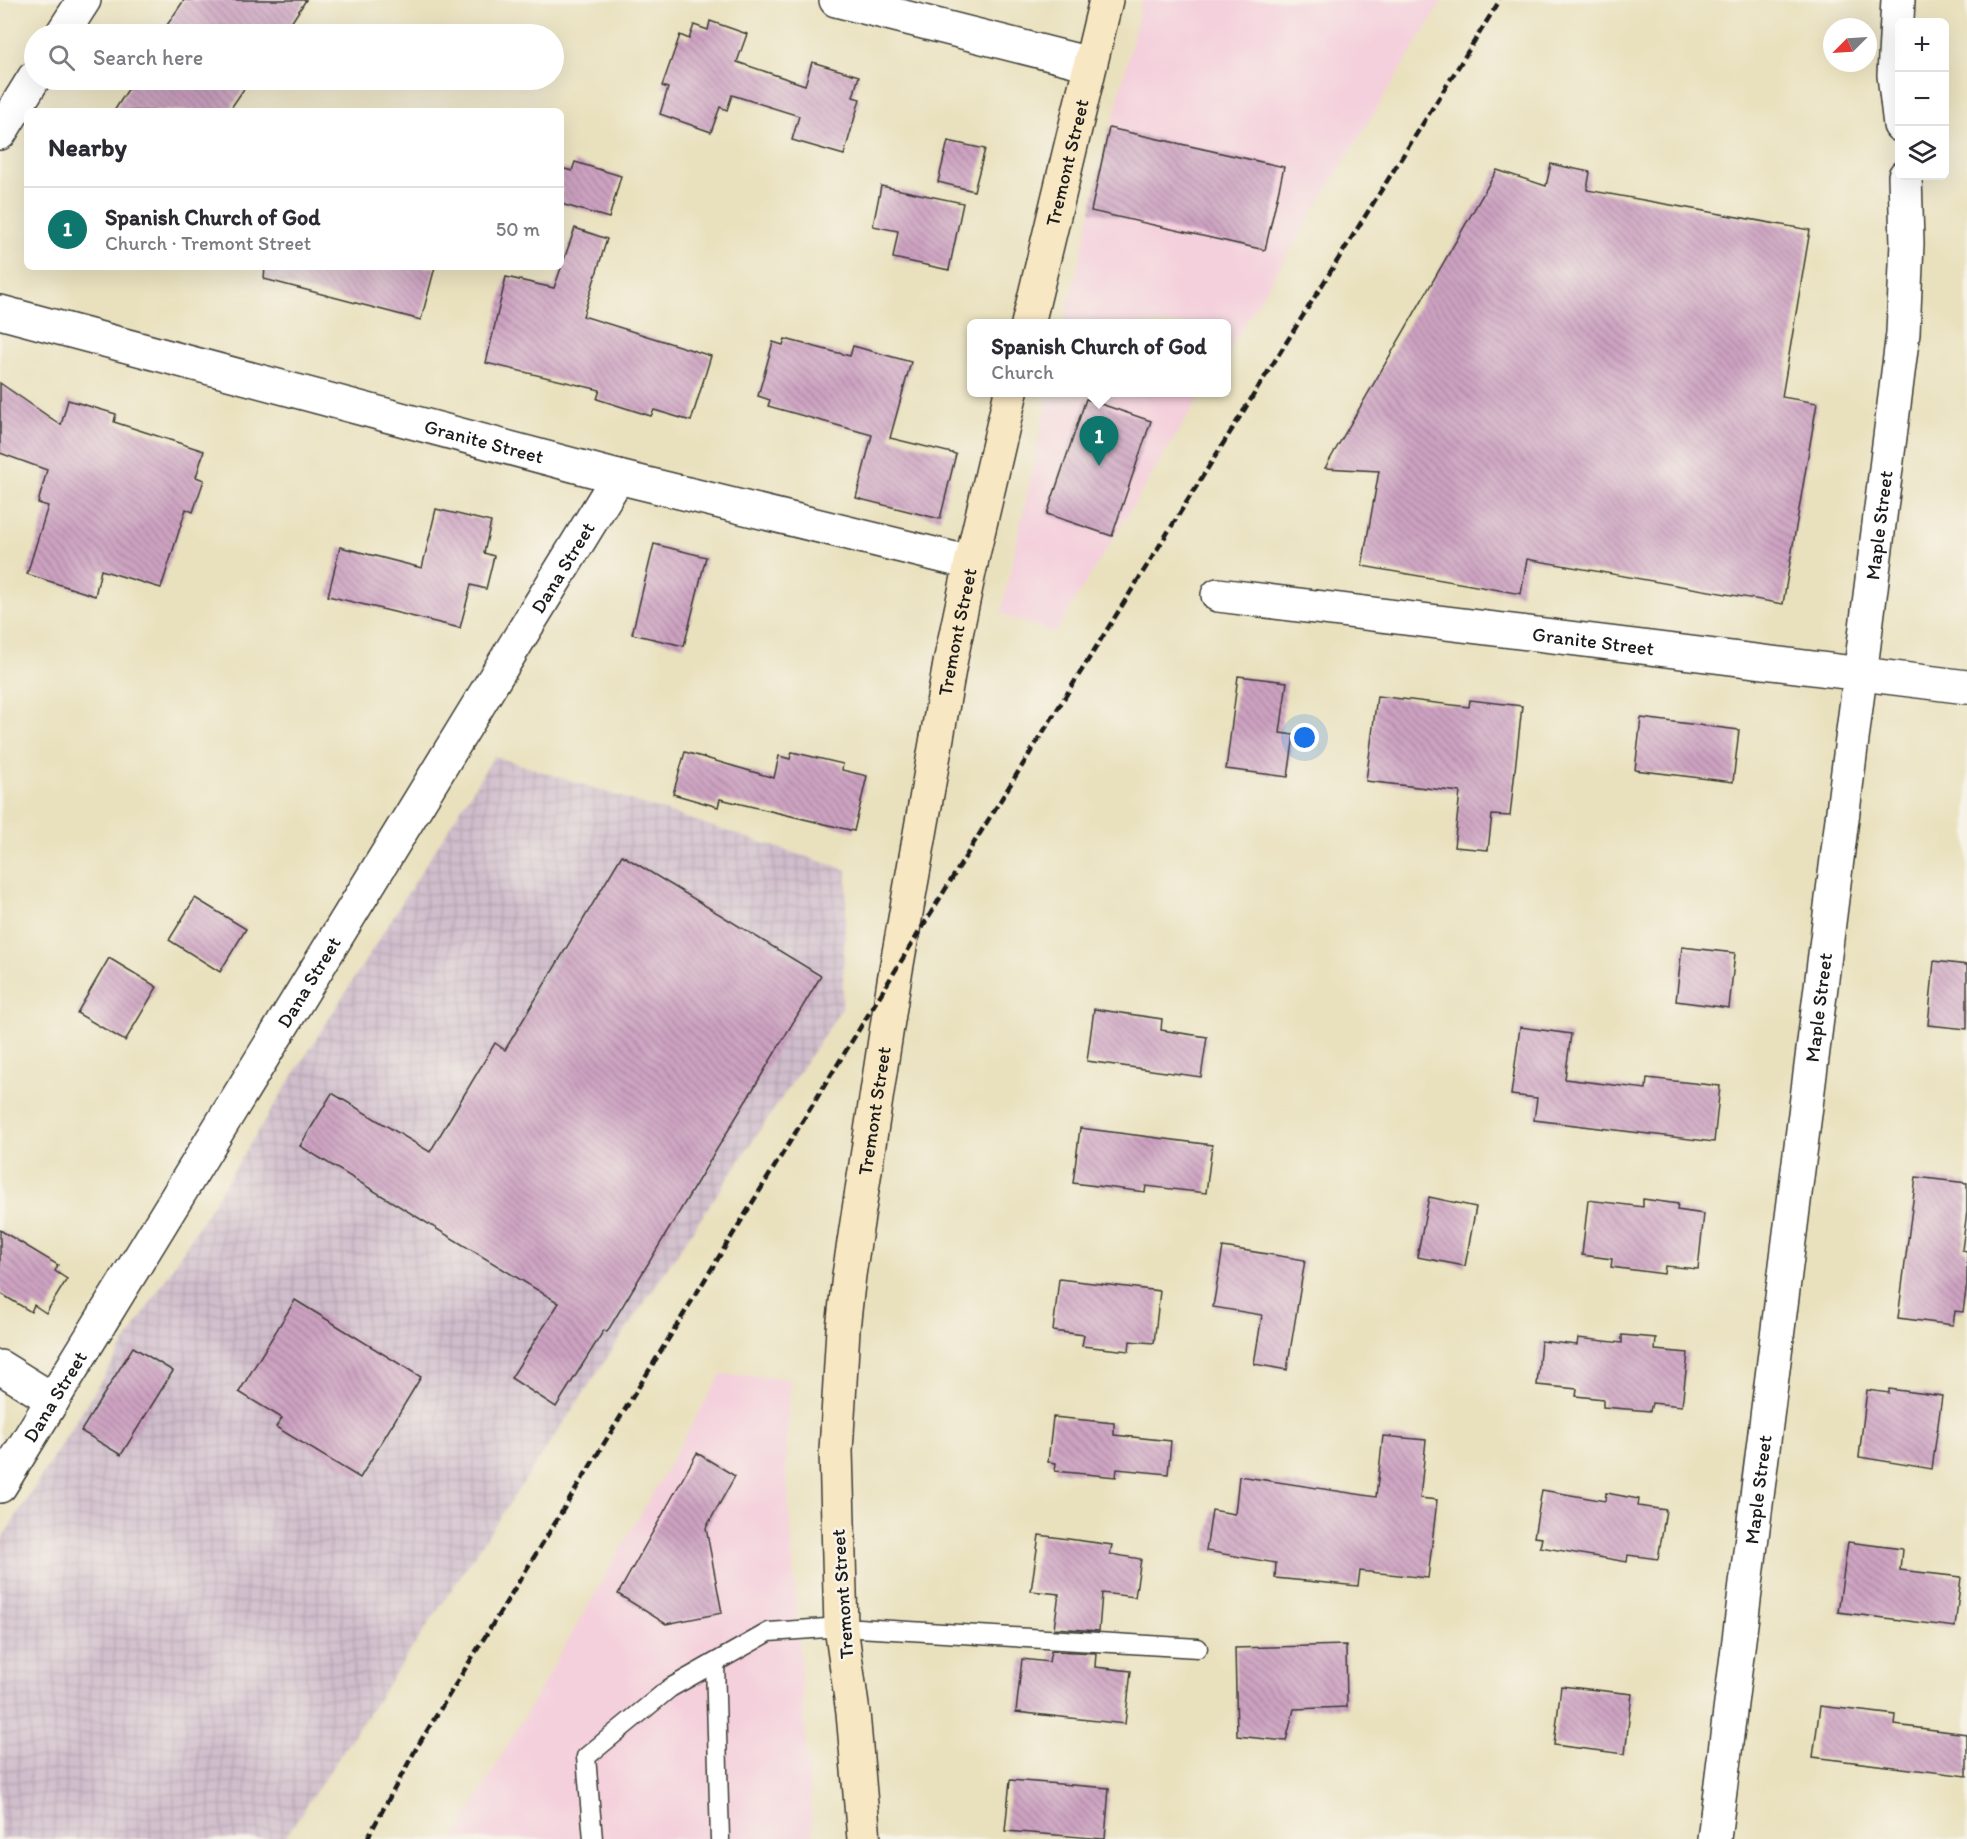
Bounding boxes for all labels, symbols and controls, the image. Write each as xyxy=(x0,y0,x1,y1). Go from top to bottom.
north arrow xyxy=(1823,18,1877,72)
map controls xyxy=(1895,18,1949,180)
button: + xyxy=(1895,18,1949,72)
search box xyxy=(24,24,564,90)
icon: search xyxy=(45,41,78,74)
text: Search here xyxy=(93,44,203,71)
button: − xyxy=(1895,72,1949,126)
street label: Tremont Street xyxy=(1040,97,1094,229)
button: layers xyxy=(1895,126,1949,180)
text: Nearby xyxy=(48,131,127,163)
text: Spanish Church of God xyxy=(105,204,320,231)
text: 1 xyxy=(63,217,72,241)
text: 50 m xyxy=(496,217,540,241)
text: Church · Tremont Street xyxy=(105,231,311,255)
popup xyxy=(967,319,1231,397)
text: Spanish Church of God xyxy=(991,333,1207,360)
text: Church xyxy=(991,360,1054,384)
street label: Granite Street xyxy=(422,414,546,469)
pin: 1 xyxy=(1080,416,1118,466)
street label: Maple Street xyxy=(1860,469,1898,581)
street label: Dana Street xyxy=(525,518,600,618)
street label: Tremont Street xyxy=(933,566,982,698)
street label: Granite Street xyxy=(1531,622,1655,660)
your location xyxy=(1290,723,1319,752)
street label: Dana Street xyxy=(272,932,346,1032)
street label: Maple Street xyxy=(1800,951,1837,1064)
street label: Tremont Street xyxy=(852,1045,896,1177)
street label: Dana Street xyxy=(18,1346,92,1447)
street label: Maple Street xyxy=(1739,1433,1777,1546)
street label: Tremont Street xyxy=(825,1528,859,1660)

